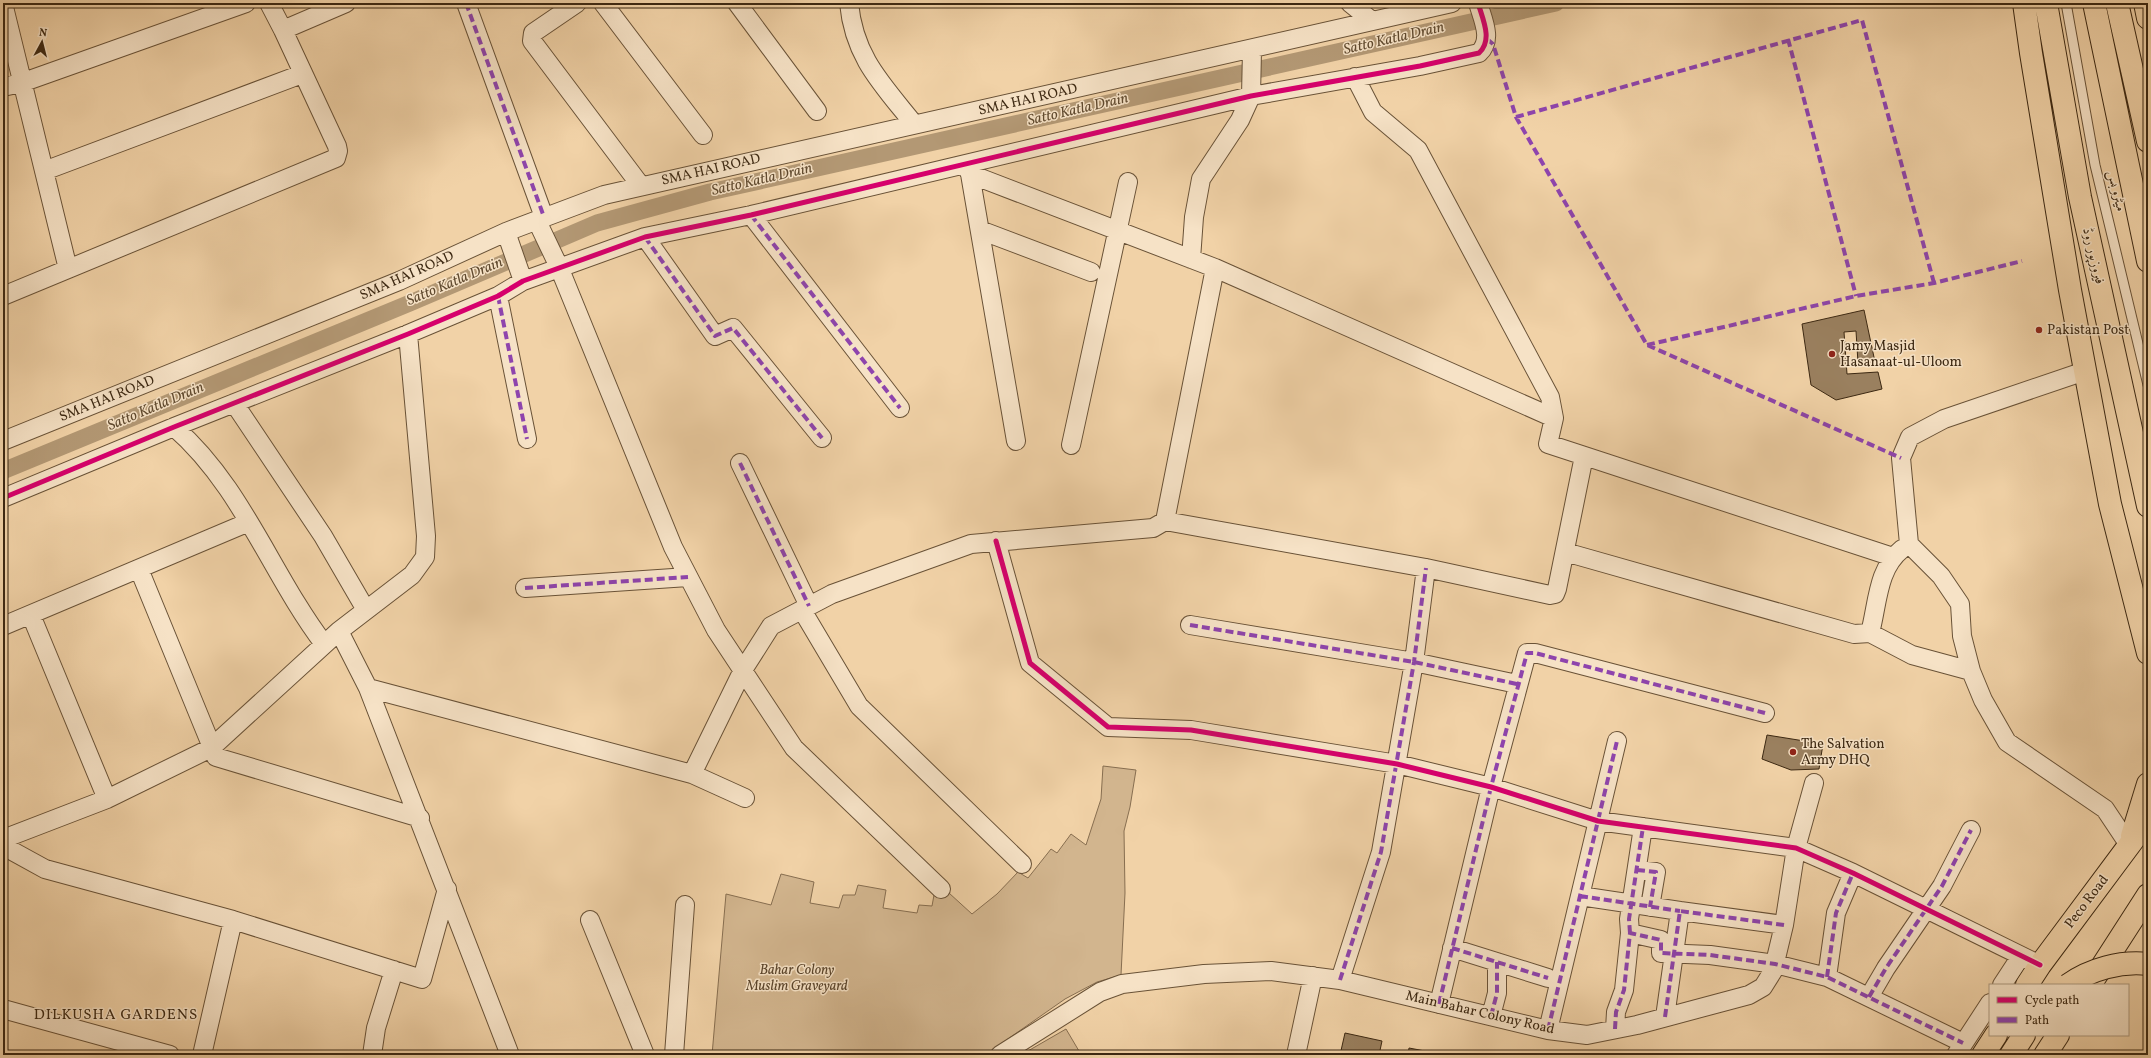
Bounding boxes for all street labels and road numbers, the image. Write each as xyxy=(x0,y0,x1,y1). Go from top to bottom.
street label: SMA HAI ROAD xyxy=(977,79,1079,121)
street label: SMA HAI ROAD xyxy=(660,149,762,191)
street label: میٹرو بس xyxy=(2102,169,2130,213)
street label: فیروزپور روڈ xyxy=(2077,226,2109,286)
street label: SMA HAI ROAD xyxy=(357,247,457,305)
street label: SMA HAI ROAD xyxy=(57,371,157,427)
street label: Peco Road xyxy=(2061,871,2113,933)
street label: Main Bahar Colony Road xyxy=(1404,987,1557,1039)

